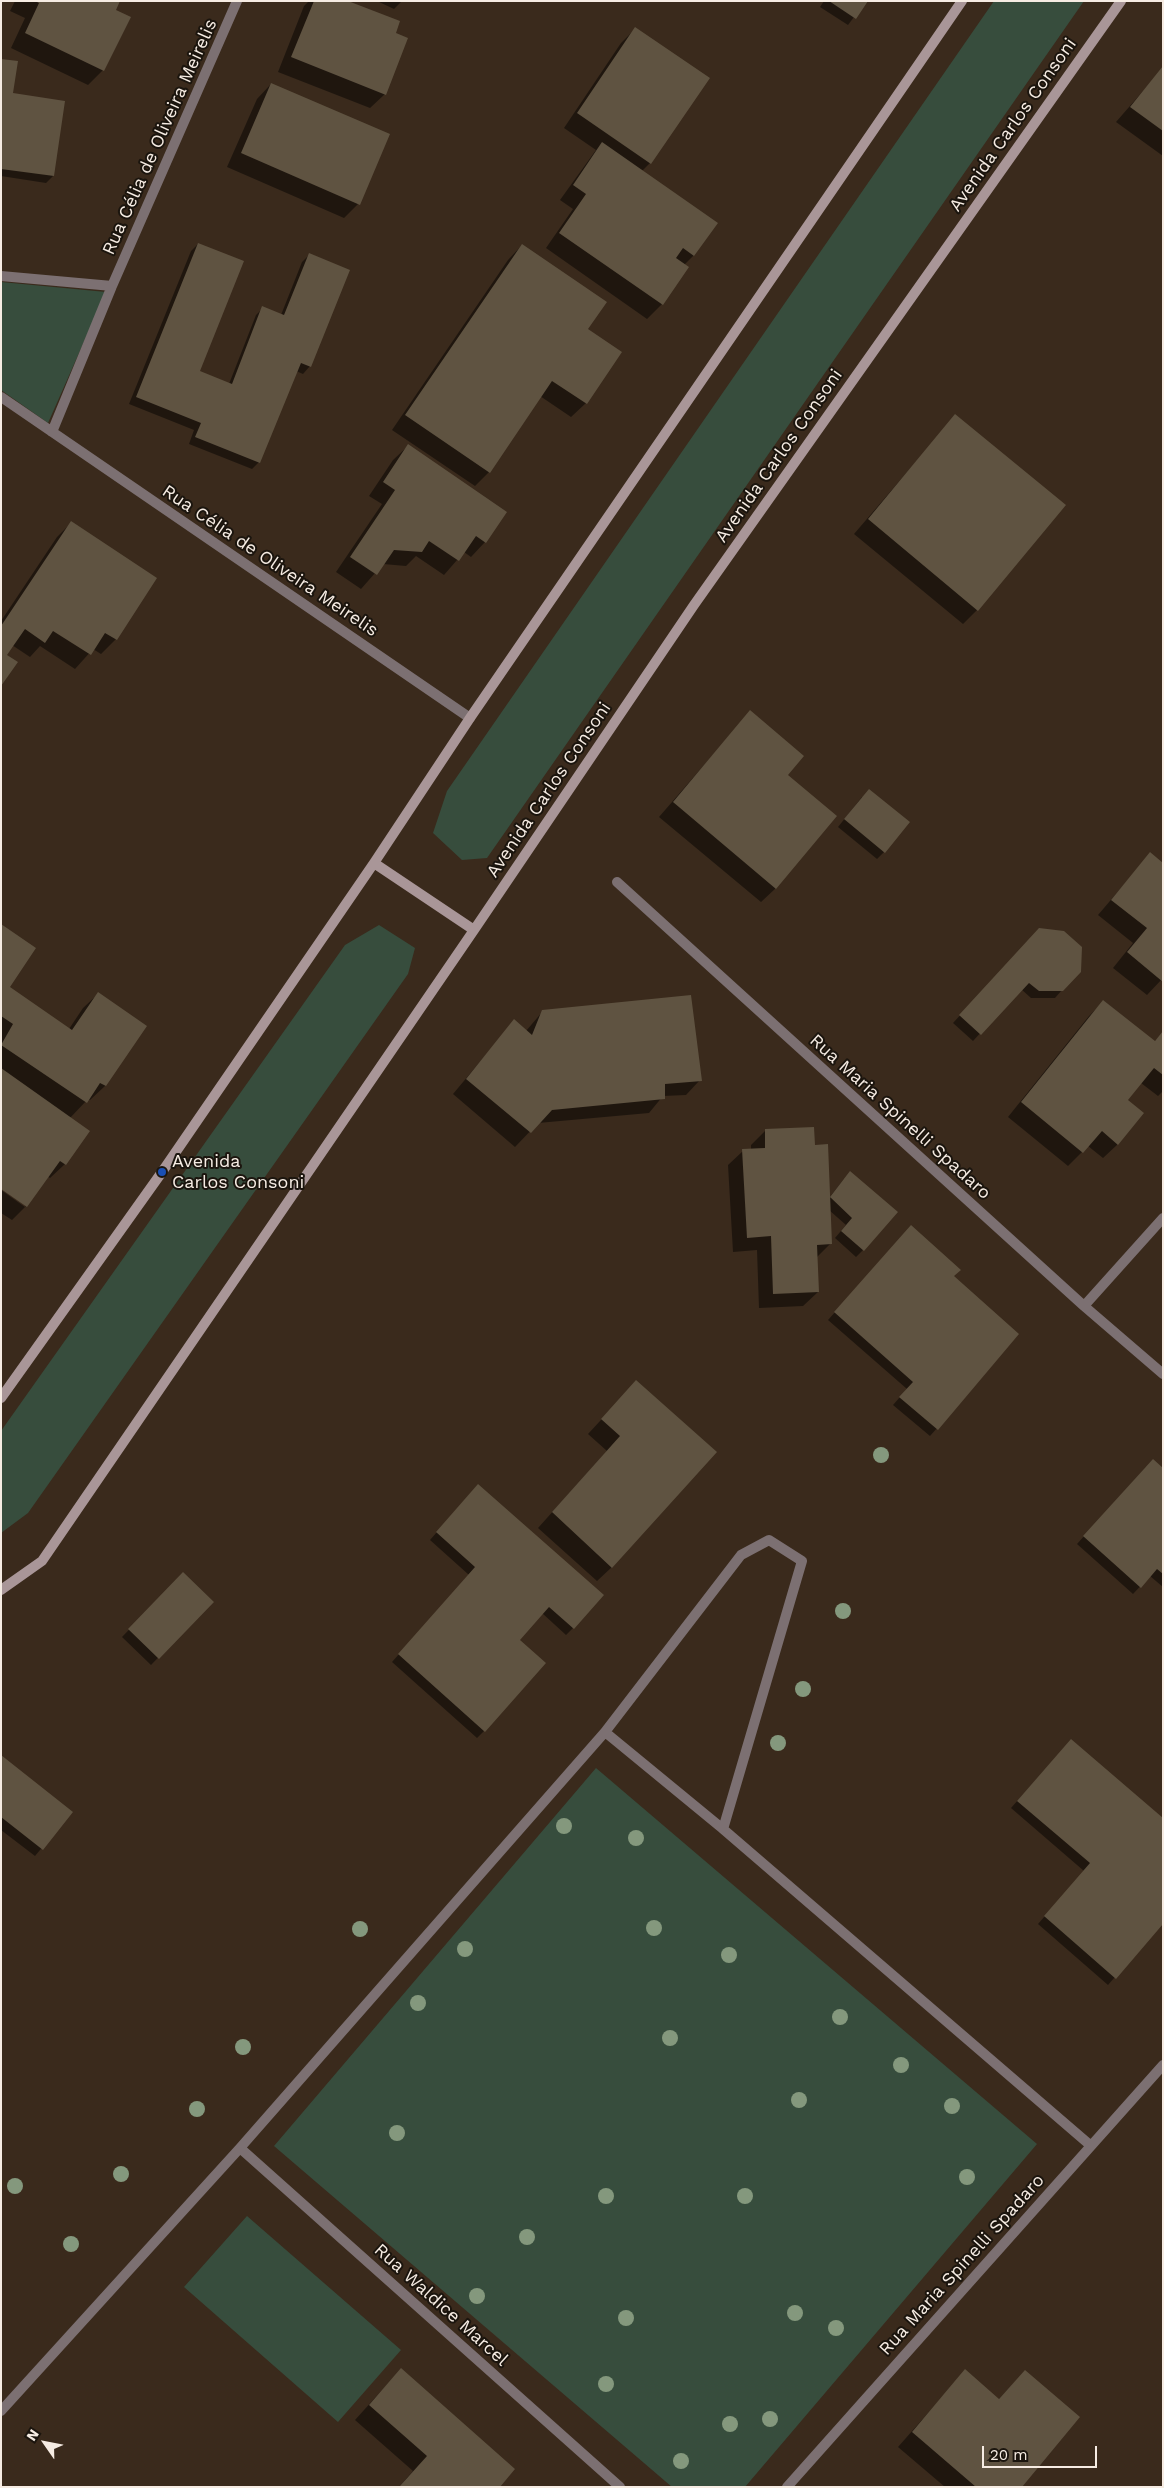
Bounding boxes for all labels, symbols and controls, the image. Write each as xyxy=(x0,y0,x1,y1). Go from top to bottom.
street label: Rua Célia de Oliveira Meirelis xyxy=(98,16,222,258)
street label: Avenida Carlos Consoni xyxy=(945,34,1081,216)
street label: Avenida Carlos Consoni xyxy=(711,365,847,547)
street label: Rua Célia de Oliveira Meirelis xyxy=(158,481,382,641)
street label: Avenida Carlos Consoni xyxy=(482,698,616,882)
street label: Rua Maria Spinelli Spadaro xyxy=(805,1030,995,1204)
place label: Avenida Carlos Consoni xyxy=(172,1151,304,1194)
marker: Avenida Carlos Consoni xyxy=(156,1166,168,1178)
street label: Rua Maria Spinelli Spadaro xyxy=(875,2170,1049,2360)
street label: Rua Waldice Marcel xyxy=(370,2239,512,2371)
north arrow xyxy=(20,2418,70,2468)
text: N xyxy=(23,2426,42,2444)
scale bar xyxy=(984,2436,1099,2468)
text: 20 m xyxy=(990,2446,1028,2464)

